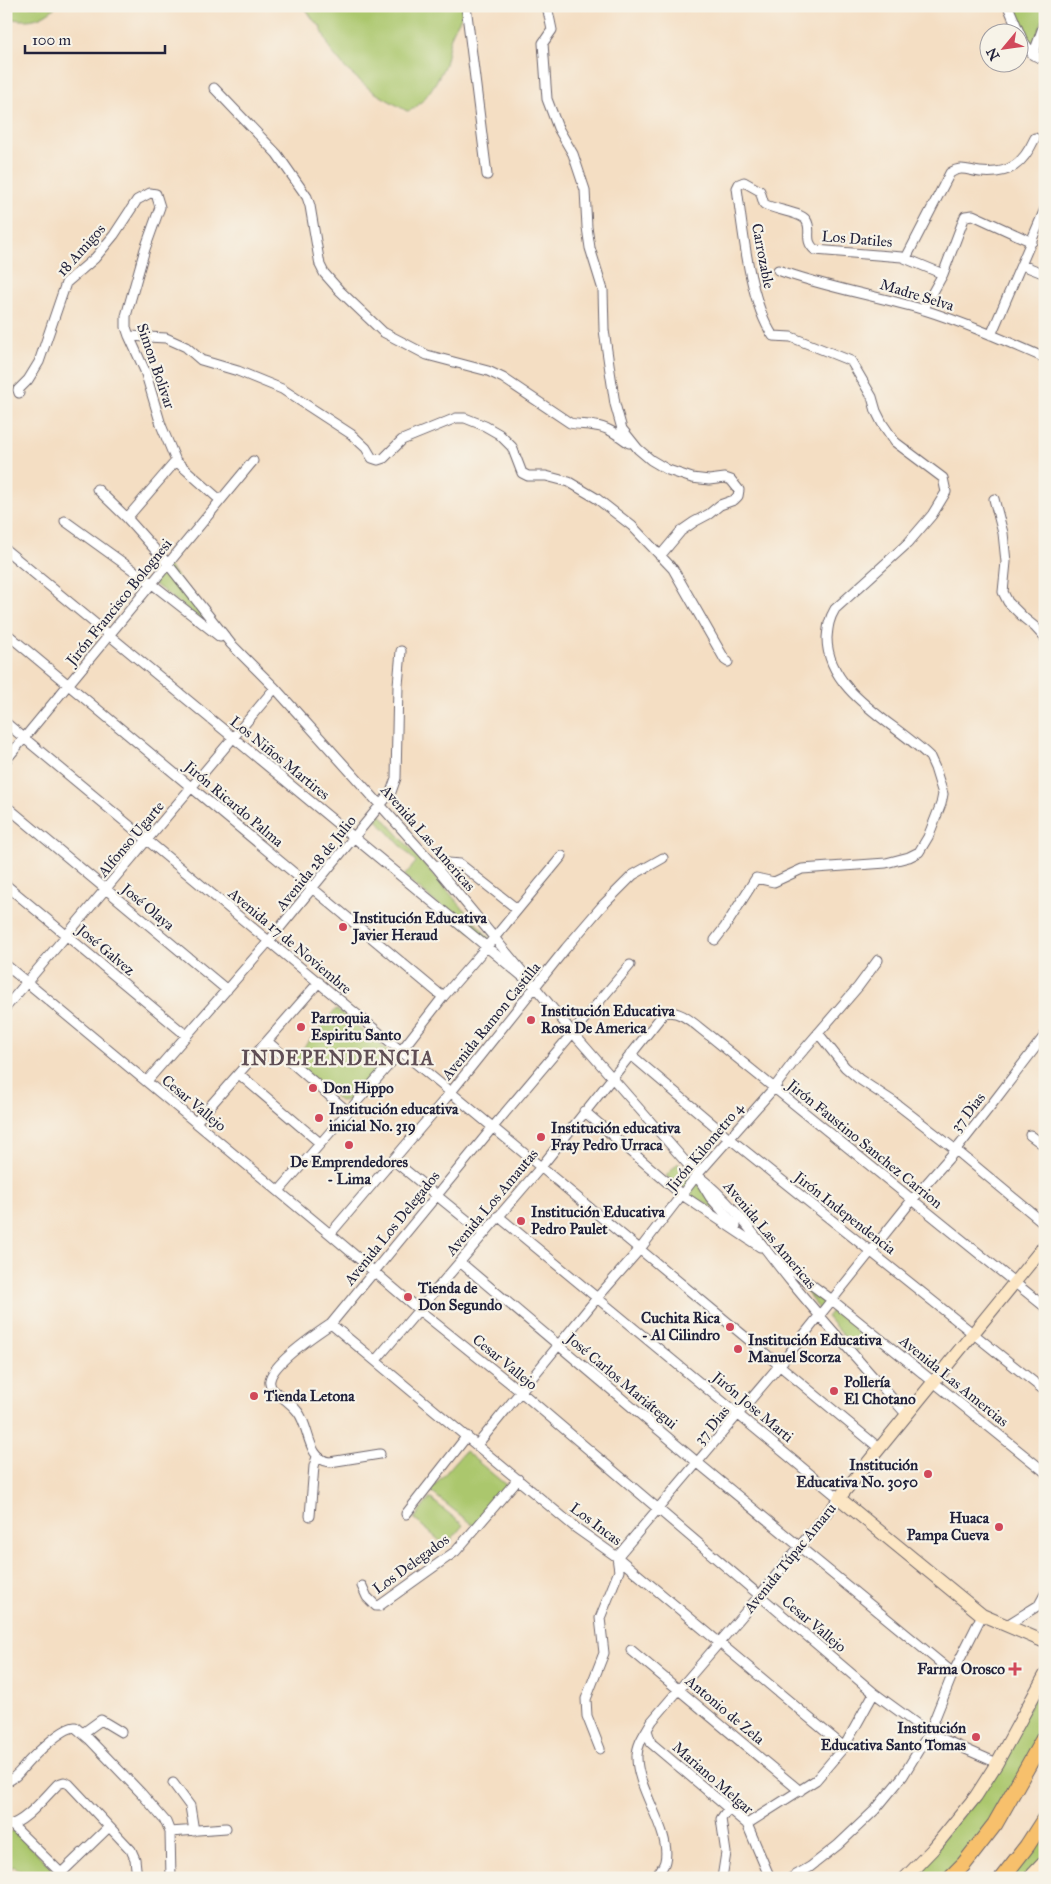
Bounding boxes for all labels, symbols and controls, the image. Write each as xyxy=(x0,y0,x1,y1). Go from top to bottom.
scale bar xyxy=(25,22,165,54)
north arrow xyxy=(978,22,1028,72)
text: 100 m xyxy=(32,31,72,49)
text: N xyxy=(983,45,1003,63)
street label: 18 Amigos xyxy=(53,220,109,280)
street label: Carrozable xyxy=(748,222,778,290)
street label: Los Datiles xyxy=(821,227,893,251)
street label: Madre Selva xyxy=(878,275,957,315)
street label: Simon Bolivar xyxy=(133,321,179,411)
street label: Jirón Francisco Bolognesi xyxy=(61,535,176,671)
street label: Los Niños Martires xyxy=(227,712,333,804)
street label: Jirón Ricardo Palma xyxy=(179,756,288,852)
street label: Avenida Las Americas xyxy=(376,780,479,895)
street label: Alfonso Ugarte xyxy=(93,797,168,881)
street label: Avenida 28 de Julio xyxy=(272,812,361,916)
street label: José Olaya xyxy=(116,878,179,935)
street label: Avenida 17 de Noviembre xyxy=(224,884,355,998)
place label: Institución Educativa Javier Heraud xyxy=(351,909,487,945)
street label: José Galvez xyxy=(71,919,139,980)
marker: Institución Educativa Javier Heraud xyxy=(337,921,349,933)
street label: Avenida Ramon Castilla xyxy=(437,958,544,1084)
place label: Institución Educativa Rosa De America xyxy=(541,1002,675,1037)
place label: Parroquia Espiritu Santo xyxy=(311,1009,401,1045)
marker: Institución Educativa Rosa De America xyxy=(525,1014,537,1026)
marker: Parroquia Espiritu Santo xyxy=(295,1021,307,1033)
district label: INDEPENDENCIA xyxy=(241,1046,435,1070)
street label: Cesar Vallejo xyxy=(158,1071,230,1135)
street label: Jirón Faustino Sanchez Carrion xyxy=(782,1075,946,1213)
place label: Don Hippo xyxy=(323,1079,394,1098)
marker: Don Hippo xyxy=(307,1082,319,1094)
street label: 37 Dias xyxy=(947,1089,989,1135)
street label: Jirón Kilometro 4 xyxy=(661,1099,748,1197)
place label: Institución educativa inicial No. 319 xyxy=(329,1100,459,1136)
marker: Institución educativa inicial No. 319 xyxy=(313,1112,325,1124)
place label: Institución educativa Fray Pedro Urraca xyxy=(551,1119,681,1155)
marker: Institución educativa Fray Pedro Urraca xyxy=(535,1131,547,1143)
marker: De Emprendedores - Lima xyxy=(343,1139,355,1151)
street label: Avenida Los Amautas xyxy=(442,1145,542,1260)
place label: De Emprendedores - Lima xyxy=(290,1153,409,1188)
street label: Avenida Los Delegados xyxy=(340,1167,444,1290)
street label: Jirón Independencia xyxy=(789,1167,900,1259)
street label: Avenida Las Americas xyxy=(719,1177,820,1292)
place label: Institución Educativa Pedro Paulet xyxy=(531,1203,665,1238)
marker: Institución Educativa Pedro Paulet xyxy=(515,1215,527,1227)
place label: Tienda de Don Segundo xyxy=(417,1279,503,1315)
marker: Tienda de Don Segundo xyxy=(402,1291,414,1303)
place label: Cuchita Rica - Al Cilindro xyxy=(641,1309,721,1344)
marker: Cuchita Rica - Al Cilindro xyxy=(724,1321,736,1333)
street label: José Carlos Mariátegui xyxy=(561,1328,681,1434)
street label: Cesar Vallejo xyxy=(469,1330,541,1394)
place label: Institución Educativa Manuel Scorza xyxy=(748,1331,882,1366)
street label: Avenida Las Amercias xyxy=(895,1331,1012,1430)
marker: Institución Educativa Manuel Scorza xyxy=(732,1343,744,1355)
street label: Jirón Jose Marti xyxy=(707,1367,797,1447)
place label: Pollería El Chotano xyxy=(844,1373,916,1408)
marker: Pollería El Chotano xyxy=(828,1385,840,1397)
place label: Tienda Letona xyxy=(263,1387,355,1405)
marker: Tienda Letona xyxy=(248,1390,260,1402)
street label: 37 Dias xyxy=(691,1402,733,1448)
place label: Institución Educativa No. 3050 xyxy=(796,1456,919,1492)
marker: Institución Educativa No. 3050 xyxy=(922,1468,934,1480)
street label: Los Incas xyxy=(567,1499,625,1549)
street label: Avenida Túpac Amaru xyxy=(740,1499,840,1617)
place label: Huaca Pampa Cueva xyxy=(907,1509,990,1545)
marker: Huaca Pampa Cueva xyxy=(993,1521,1005,1533)
street label: Los Delegados xyxy=(369,1530,453,1598)
street label: Cesar Vallejo xyxy=(778,1592,850,1656)
place label: Farma Orosco xyxy=(917,1660,1005,1678)
marker: Farma Orosco xyxy=(1009,1663,1021,1675)
street label: Antonio de Zela xyxy=(681,1671,769,1749)
place label: Institución Educativa Santo Tomas xyxy=(821,1719,967,1754)
marker: Institución Educativa Santo Tomas xyxy=(970,1731,982,1743)
street label: Mariano Melgar xyxy=(669,1738,757,1818)

